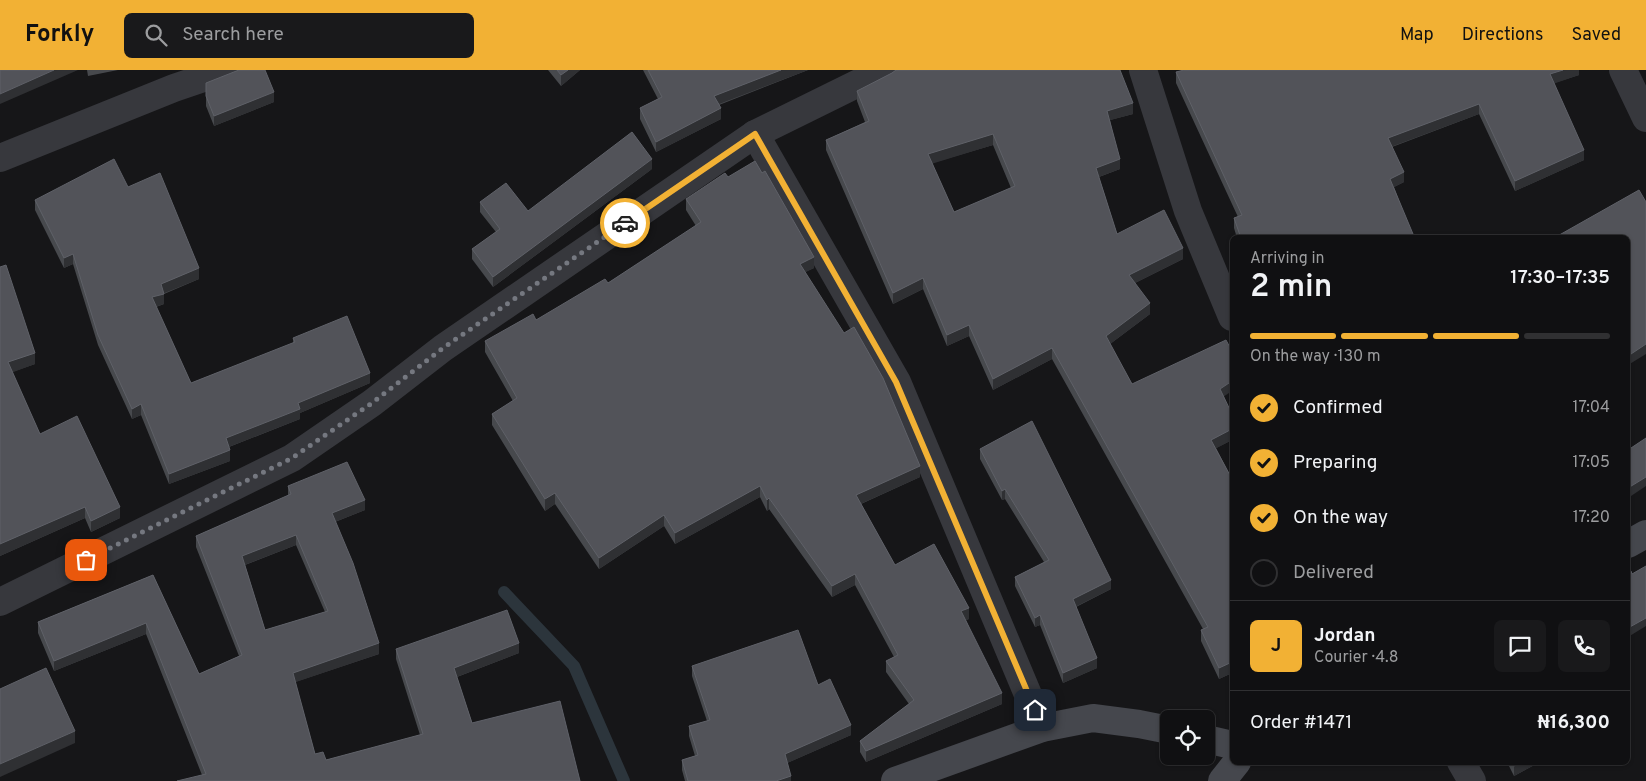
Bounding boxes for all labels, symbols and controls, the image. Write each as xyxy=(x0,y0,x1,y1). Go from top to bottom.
search box xyxy=(124,13,474,58)
text: Forkly xyxy=(25,20,94,50)
icon: search xyxy=(142,21,170,49)
text: Search here xyxy=(182,23,284,47)
text: Map xyxy=(1400,24,1434,47)
text: Directions xyxy=(1462,24,1544,47)
text: Saved xyxy=(1572,24,1621,47)
courier xyxy=(600,198,650,248)
icon: car xyxy=(611,209,639,237)
text: Arriving in xyxy=(1250,249,1325,269)
text: 17:30–17:35 xyxy=(1510,266,1610,290)
text: 2 min xyxy=(1250,268,1332,308)
text: On the way · 130 m xyxy=(1250,347,1381,367)
icon: check xyxy=(1250,394,1278,422)
text: Confirmed xyxy=(1293,396,1383,420)
text: 17:04 xyxy=(1573,398,1610,418)
icon: check xyxy=(1250,449,1278,477)
text: Preparing xyxy=(1293,451,1377,475)
text: 17:05 xyxy=(1573,453,1610,473)
icon: check xyxy=(1250,504,1278,532)
text: On the way xyxy=(1293,506,1388,530)
text: 17:20 xyxy=(1573,508,1610,528)
pin xyxy=(65,539,107,581)
icon: bag xyxy=(72,546,100,574)
text: Delivered xyxy=(1293,561,1374,585)
button: chat xyxy=(1494,620,1546,672)
button: phone xyxy=(1558,620,1610,672)
text: Jordan xyxy=(1314,624,1376,648)
text: J xyxy=(1271,634,1281,658)
text: Courier · 4.8 xyxy=(1314,648,1398,668)
pin xyxy=(1014,689,1056,731)
icon: home xyxy=(1021,696,1049,724)
map controls xyxy=(1160,710,1215,765)
button: locate xyxy=(1160,710,1215,765)
text: Order #1471 xyxy=(1250,711,1352,735)
text: ₦16,300 xyxy=(1537,711,1610,735)

